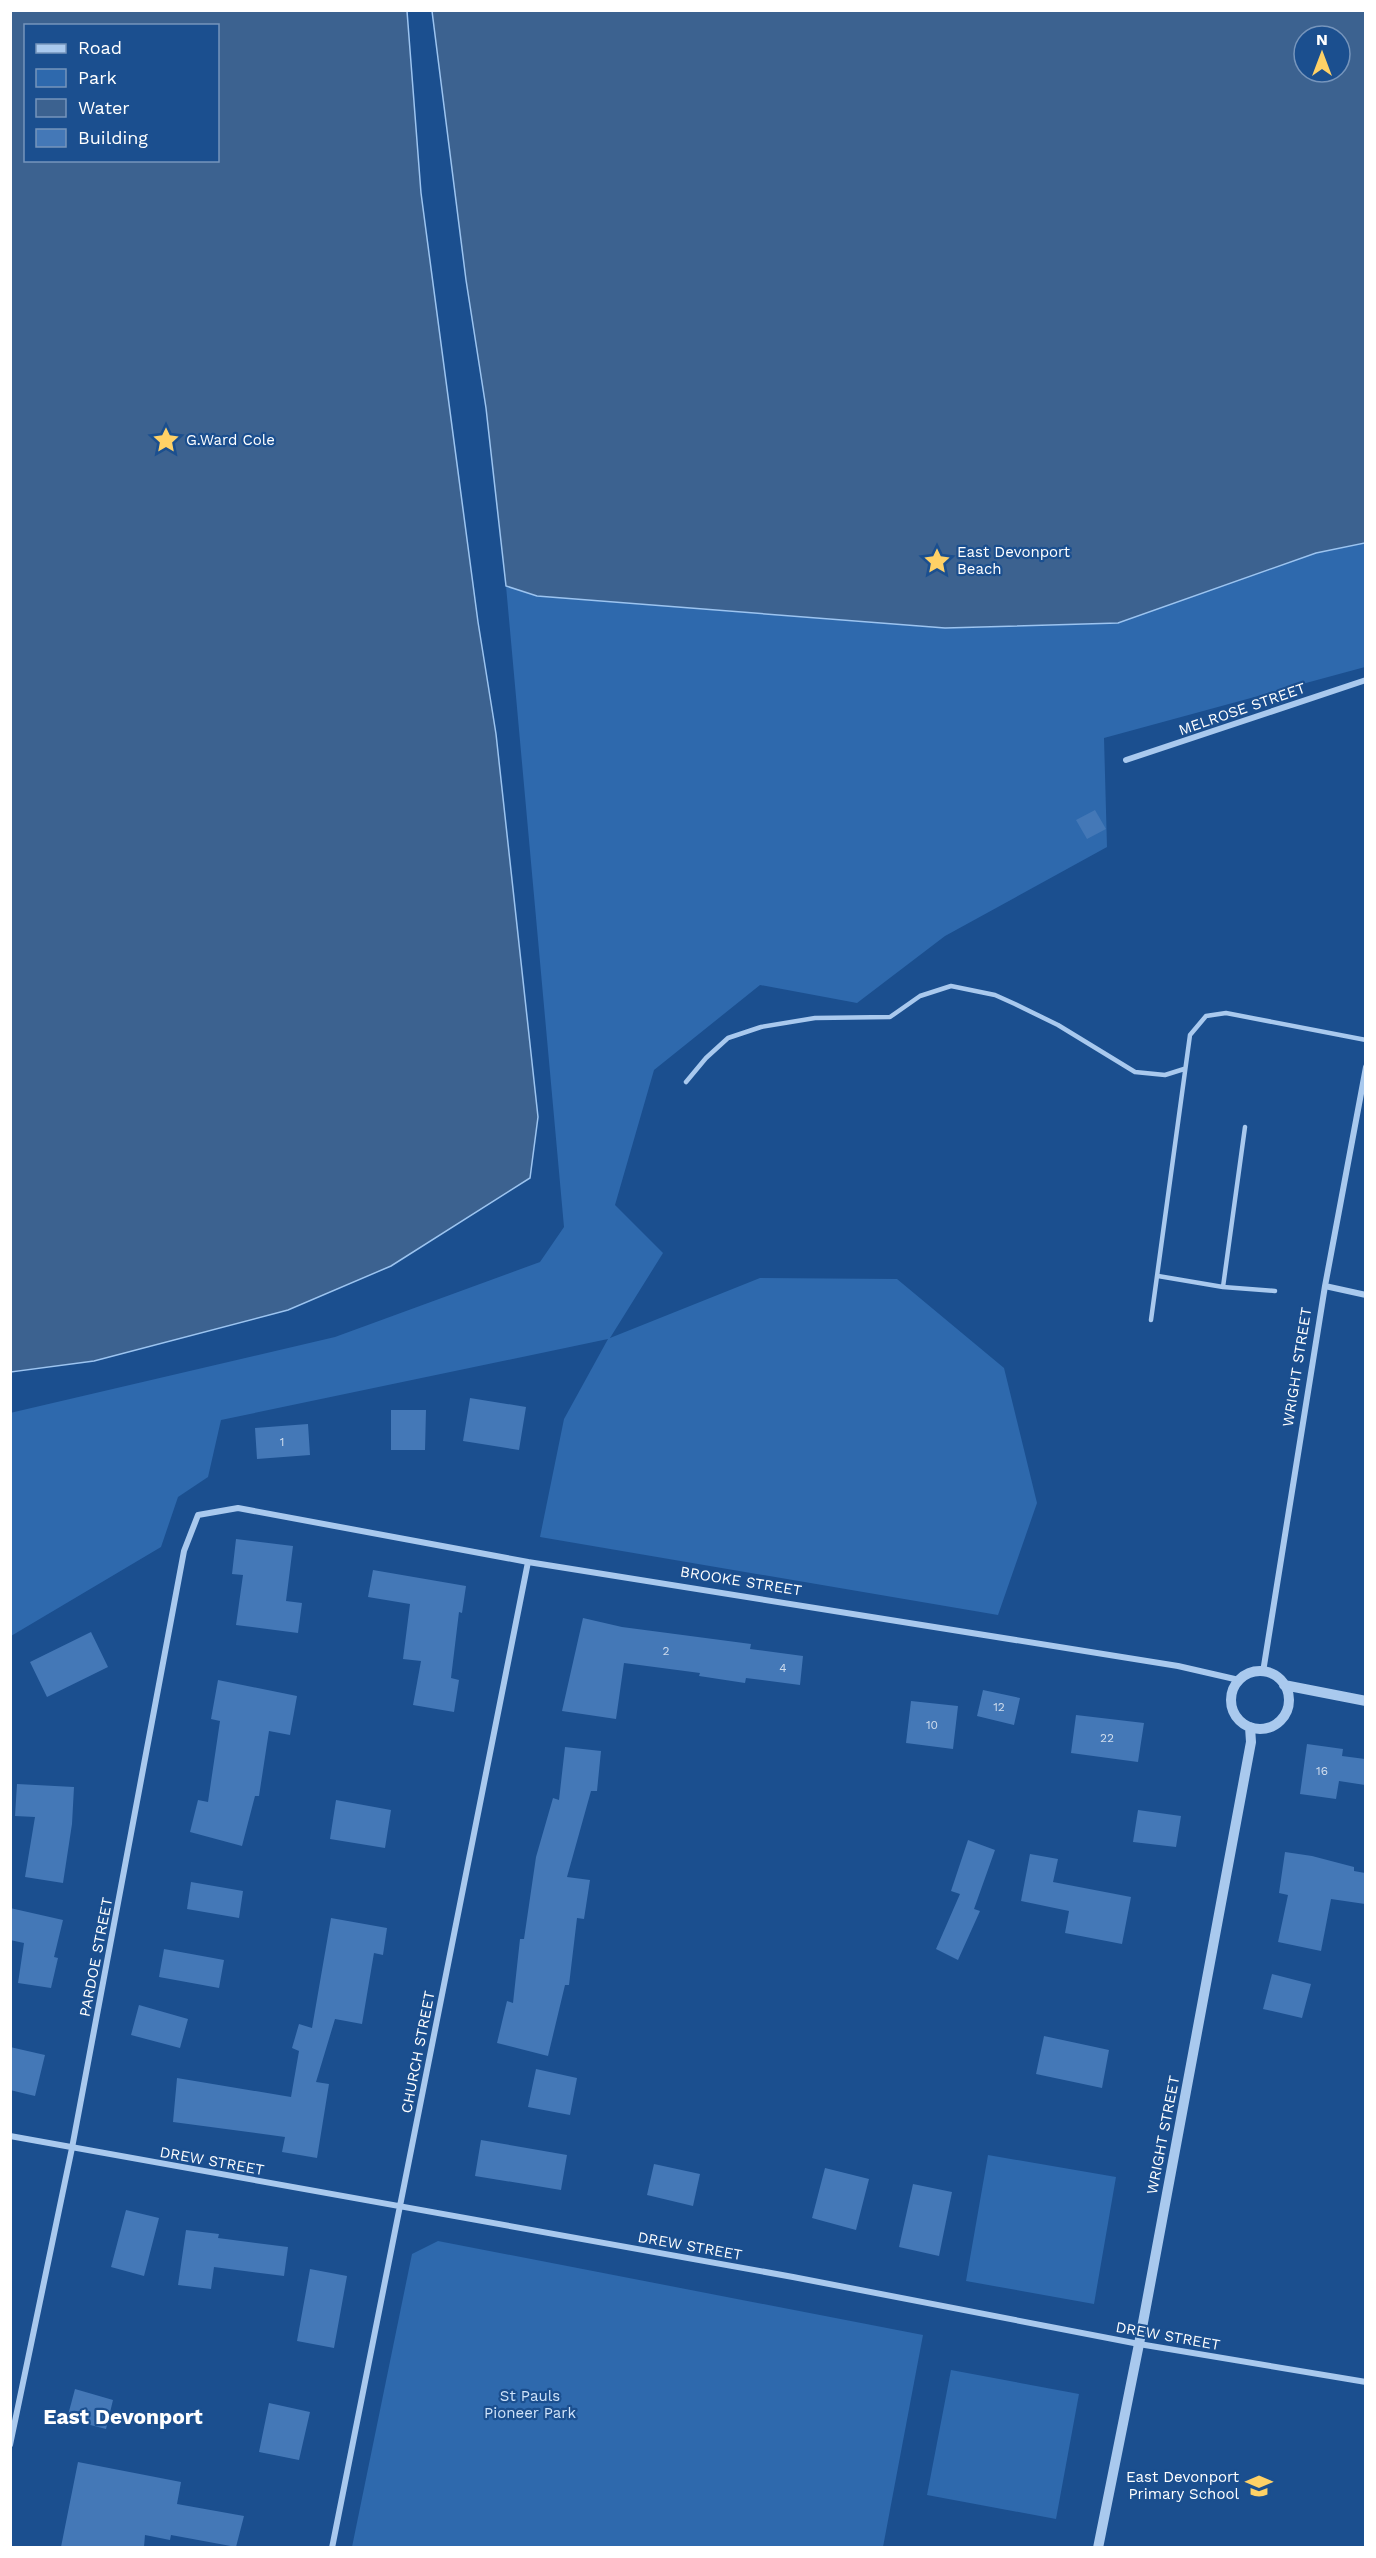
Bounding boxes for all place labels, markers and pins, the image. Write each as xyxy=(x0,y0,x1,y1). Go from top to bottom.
place icon: G.Ward Cole xyxy=(151,425,181,455)
place label: G.Ward Cole xyxy=(186,431,275,449)
place label: East Devonport Beach xyxy=(957,543,1071,578)
place icon: East Devonport Beach xyxy=(922,546,952,576)
place label: East Devonport Primary School xyxy=(1126,2468,1240,2503)
school or university icon: East Devonport Primary School xyxy=(1244,2471,1274,2501)

